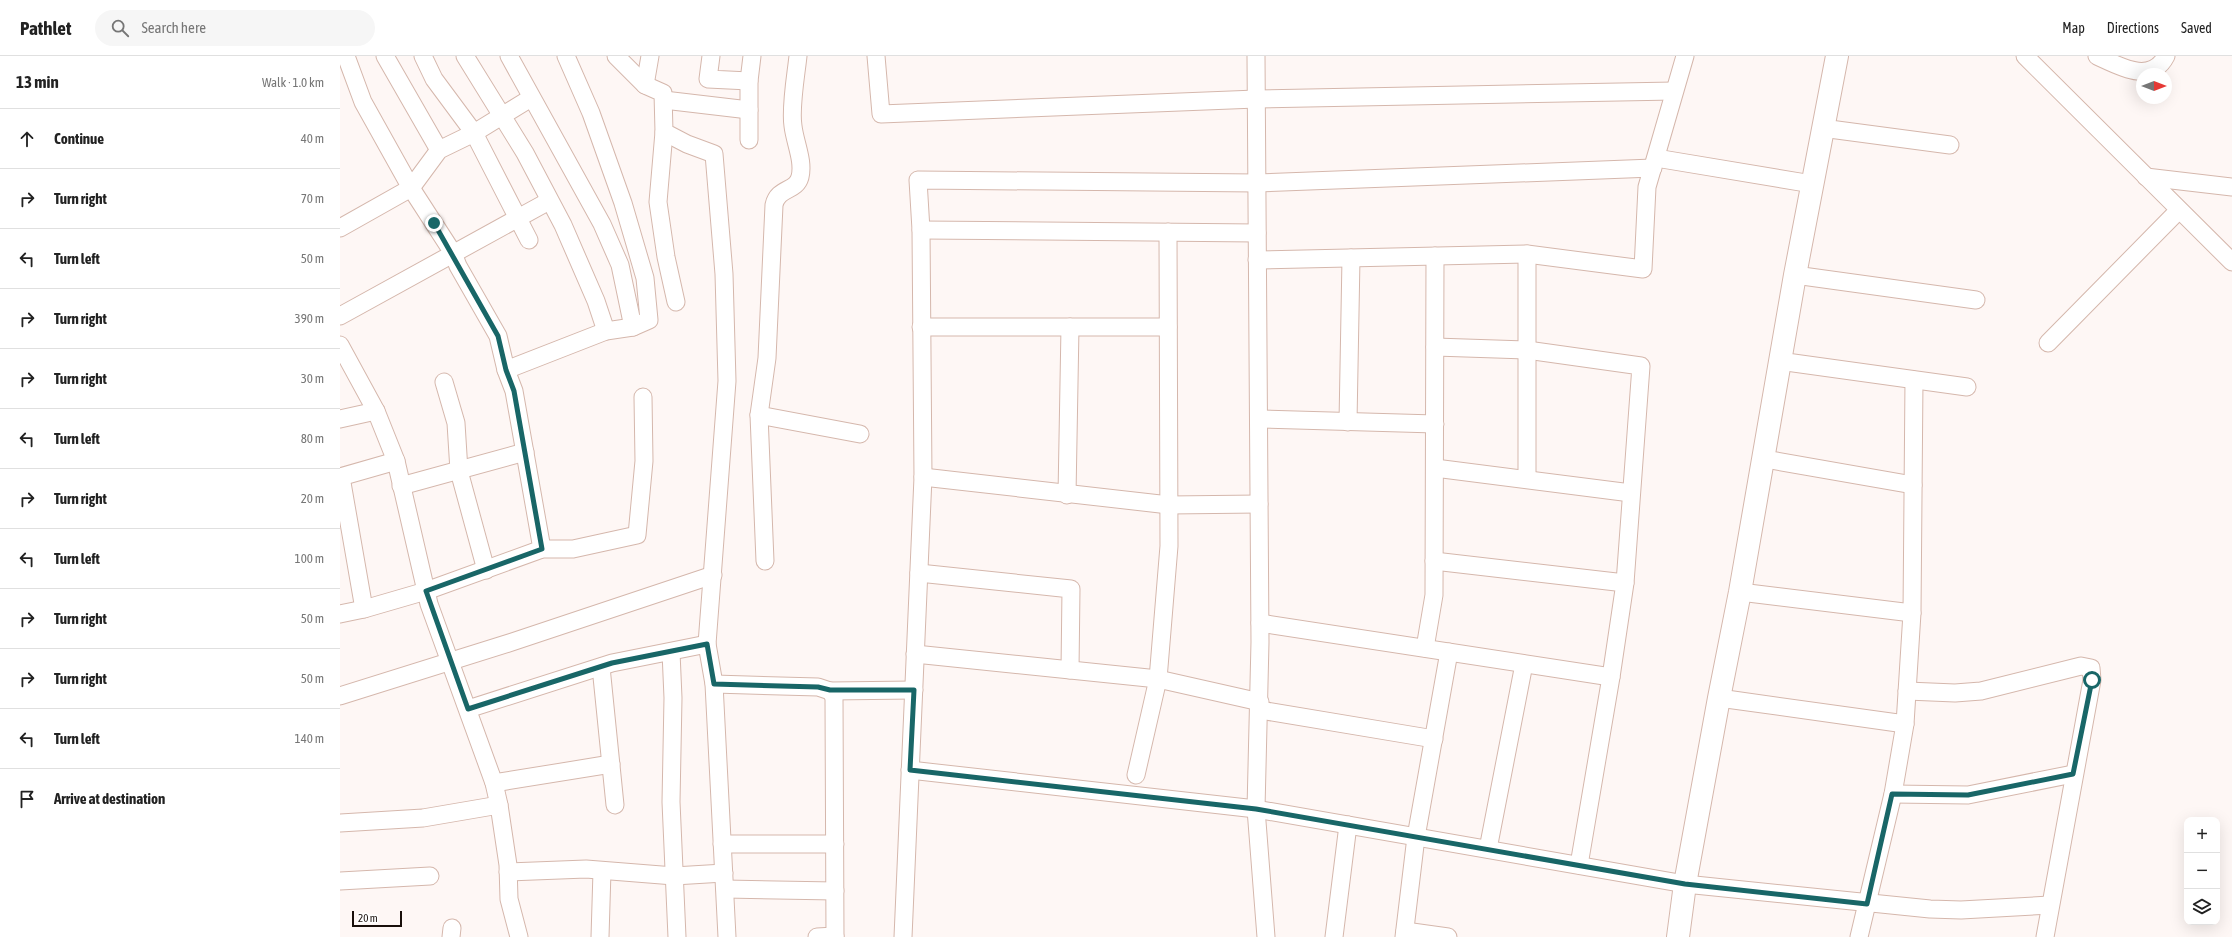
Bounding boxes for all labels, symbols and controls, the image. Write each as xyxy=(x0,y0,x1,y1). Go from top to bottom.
search box xyxy=(95,10,375,46)
text: Pathlet xyxy=(20,17,71,39)
icon: search xyxy=(109,17,131,39)
text: Search here xyxy=(141,19,206,36)
text: Map xyxy=(2062,20,2085,36)
text: Directions xyxy=(2107,20,2159,36)
text: Saved xyxy=(2181,20,2212,36)
north arrow xyxy=(2136,68,2172,104)
text: 13 min xyxy=(16,72,59,92)
text: Walk · 1.0 km xyxy=(262,75,324,90)
icon: ahead xyxy=(16,128,38,150)
text: Continue xyxy=(54,130,104,147)
text: 40 m xyxy=(301,131,324,146)
icon: right xyxy=(16,188,38,210)
text: Turn right xyxy=(54,190,107,207)
text: 70 m xyxy=(301,191,324,206)
route end xyxy=(425,214,443,232)
icon: left xyxy=(16,248,38,270)
text: Turn left xyxy=(54,250,100,267)
text: 50 m xyxy=(301,251,324,266)
icon: right xyxy=(16,308,38,330)
text: Turn right xyxy=(54,310,107,327)
text: 390 m xyxy=(295,311,324,326)
icon: right xyxy=(16,368,38,390)
text: Turn right xyxy=(54,370,107,387)
text: 30 m xyxy=(301,371,324,386)
icon: left xyxy=(16,428,38,450)
text: Turn left xyxy=(54,430,100,447)
text: 80 m xyxy=(301,431,324,446)
icon: right xyxy=(16,488,38,510)
text: Turn right xyxy=(54,490,107,507)
text: 20 m xyxy=(301,491,324,506)
icon: left xyxy=(16,548,38,570)
text: Turn left xyxy=(54,550,100,567)
text: 100 m xyxy=(295,551,324,566)
icon: right xyxy=(16,608,38,630)
text: Turn right xyxy=(54,610,107,627)
text: 50 m xyxy=(301,611,324,626)
icon: right xyxy=(16,668,38,690)
text: Turn right xyxy=(54,670,107,687)
text: 50 m xyxy=(301,671,324,686)
route start xyxy=(2083,671,2101,689)
icon: left xyxy=(16,728,38,750)
text: Turn left xyxy=(54,730,100,747)
text: 140 m xyxy=(295,731,324,746)
icon: arrive xyxy=(16,788,38,810)
text: Arrive at destination xyxy=(54,790,165,807)
map controls xyxy=(2184,817,2220,925)
button: + xyxy=(2184,817,2220,853)
button: − xyxy=(2184,853,2220,889)
button: layers xyxy=(2184,889,2220,925)
scale bar xyxy=(352,909,402,928)
text: 20 m xyxy=(358,912,378,924)

